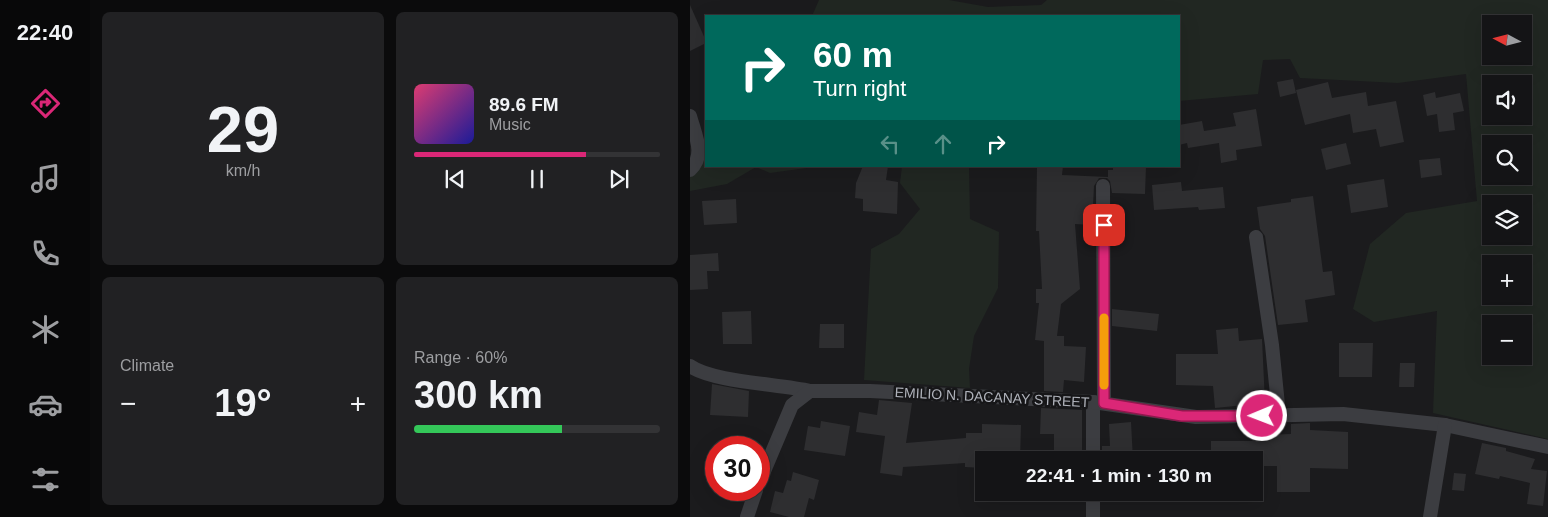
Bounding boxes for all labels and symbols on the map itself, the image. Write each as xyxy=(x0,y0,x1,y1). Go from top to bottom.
north arrow xyxy=(1482,15,1532,65)
pin xyxy=(1083,204,1125,246)
street label: EMILIO N. DACANAY STREET xyxy=(894,384,1090,410)
position arrow xyxy=(1235,389,1287,441)
speed limit sign: 30 xyxy=(705,436,770,501)

